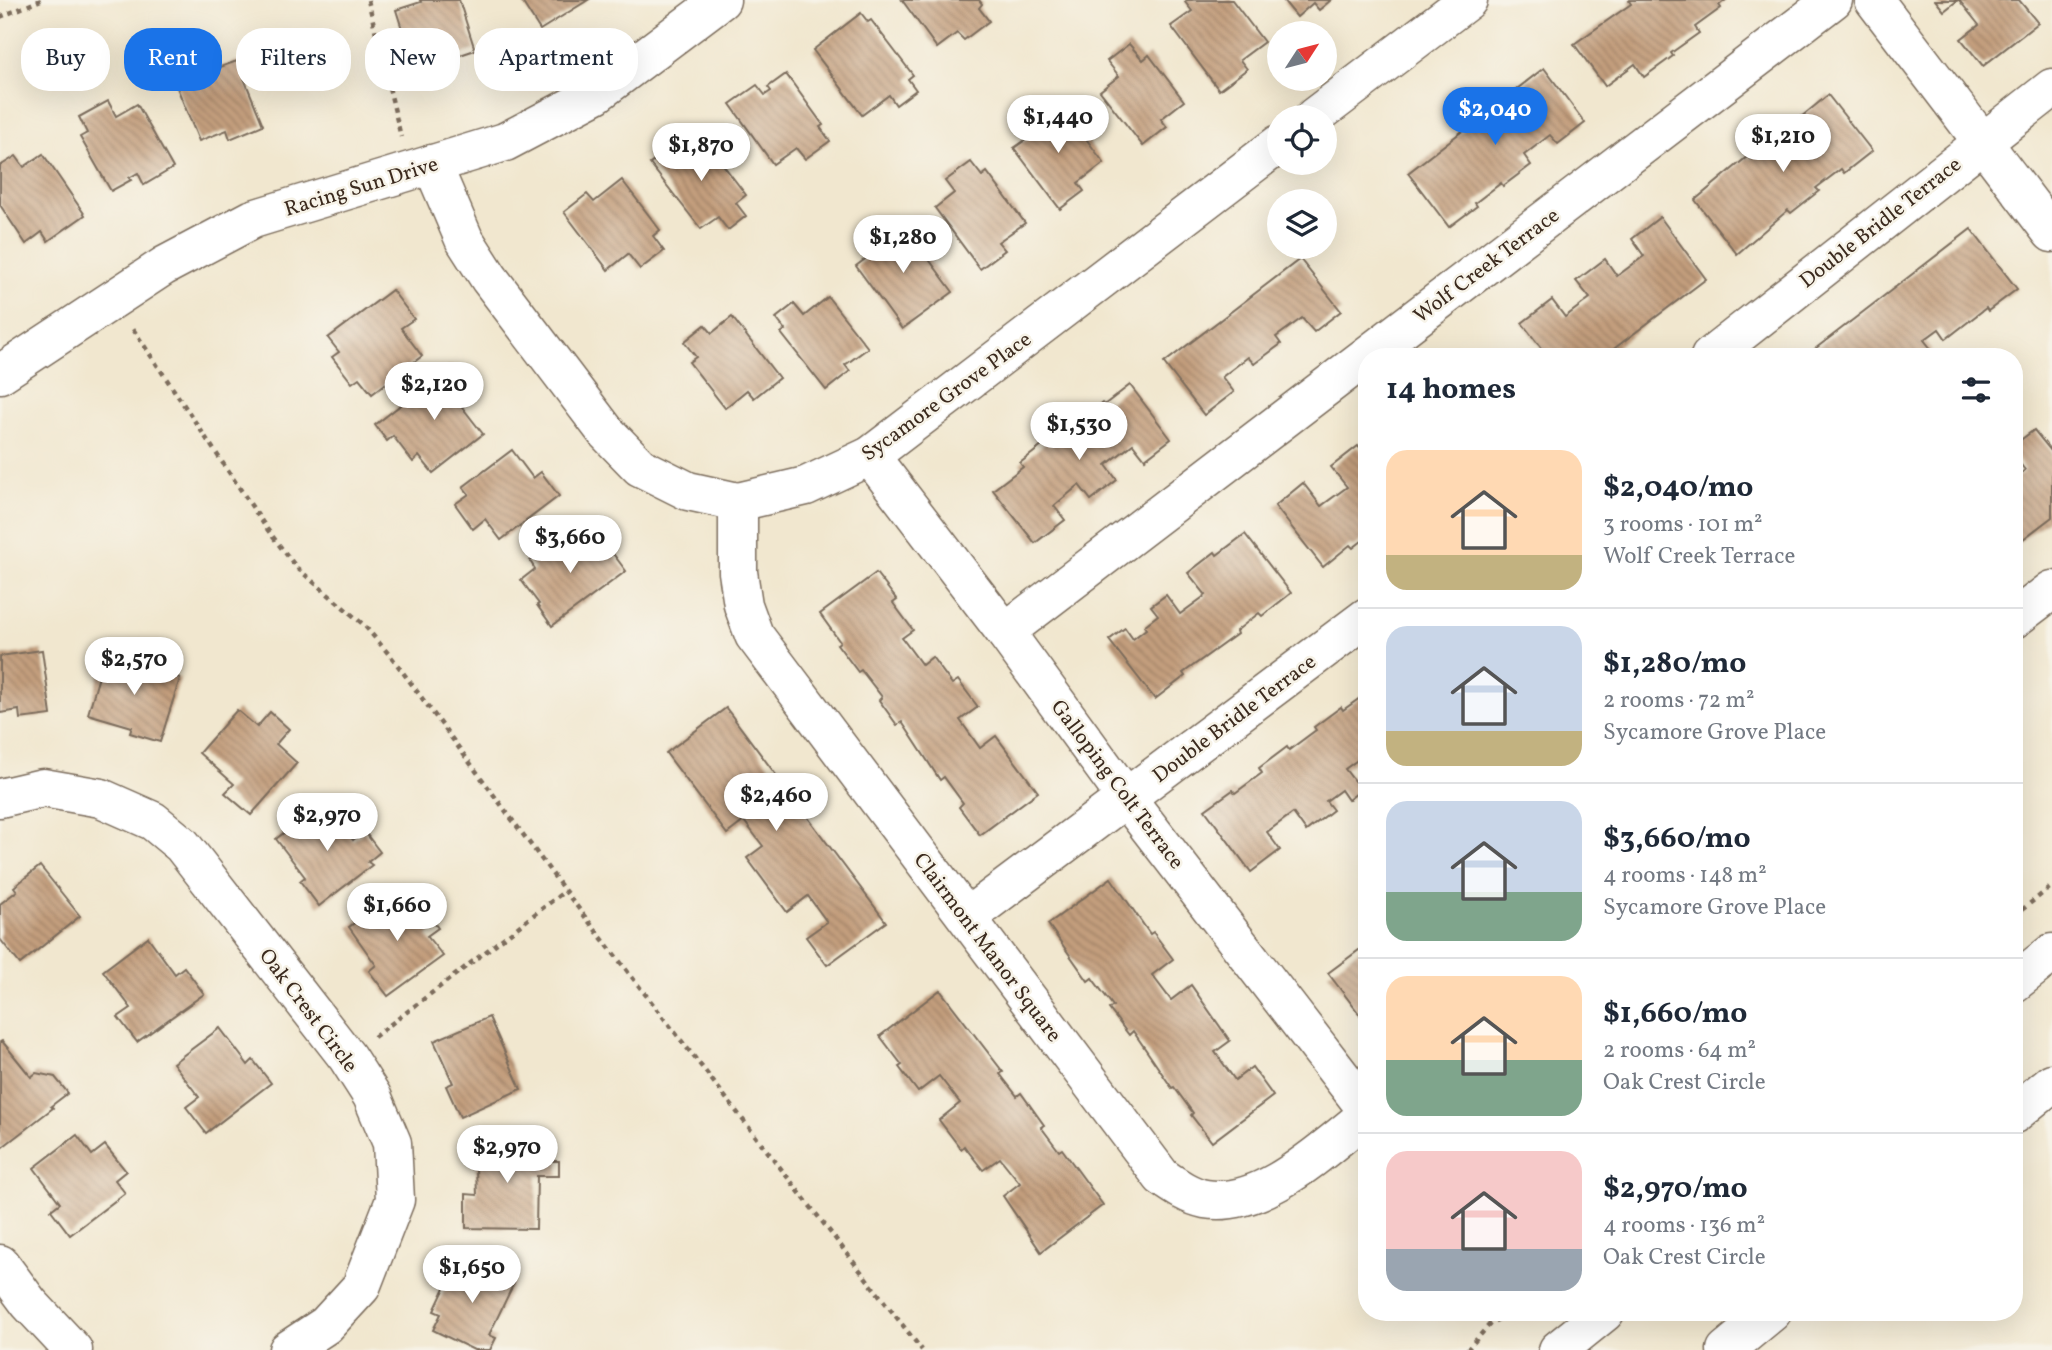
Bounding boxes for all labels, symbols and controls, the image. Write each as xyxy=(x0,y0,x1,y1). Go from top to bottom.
north arrow xyxy=(1267,21,1337,91)
map controls xyxy=(1267,21,1337,259)
chip: Buy xyxy=(21,28,110,91)
chip: Rent xyxy=(124,28,222,91)
chip: Filters xyxy=(236,28,351,91)
chip: New xyxy=(365,28,460,91)
chip: Apartment xyxy=(474,28,638,91)
pin: $2,040 xyxy=(1438,88,1552,147)
text: $2,040 xyxy=(1459,94,1531,126)
pin: $1,440 xyxy=(1001,96,1115,155)
text: $1,440 xyxy=(1023,102,1093,134)
button: locate xyxy=(1267,105,1337,175)
pin: $1,210 xyxy=(1726,114,1840,174)
text: $1,210 xyxy=(1751,121,1815,153)
pin: $1,870 xyxy=(644,124,758,183)
text: $1,870 xyxy=(668,130,734,162)
street label: Racing Sun Drive xyxy=(281,150,442,225)
street label: Double Bridle Terrace xyxy=(1794,151,1968,296)
button: layers xyxy=(1267,189,1337,259)
street label: Wolf Creek Terrace xyxy=(1408,202,1566,331)
pin: $1,280 xyxy=(846,216,960,275)
text: $1,280 xyxy=(869,222,937,254)
street label: Sycamore Grove Place xyxy=(856,326,1038,469)
pin: $2,120 xyxy=(377,362,491,422)
text: $2,120 xyxy=(401,369,467,401)
text: 14 homes xyxy=(1386,369,1516,411)
icon: filters xyxy=(1957,371,1995,409)
pin: $1,530 xyxy=(1022,402,1136,462)
text: $1,530 xyxy=(1046,409,1112,441)
text: $2,040/mo xyxy=(1603,467,1753,509)
icon: home xyxy=(1442,478,1526,562)
text: 3 rooms · 101 m² xyxy=(1603,509,1763,541)
pin: $3,660 xyxy=(513,516,627,575)
text: $3,660 xyxy=(535,522,605,554)
text: Wolf Creek Terrace xyxy=(1603,541,1795,573)
pin: $2,570 xyxy=(77,638,191,697)
text: $1,280/mo xyxy=(1603,643,1746,685)
text: $2,570 xyxy=(101,644,167,676)
street label: Double Bridle Terrace xyxy=(1147,648,1323,790)
icon: home xyxy=(1442,654,1526,738)
text: 2 rooms · 72 m² xyxy=(1603,685,1754,717)
street label: Galloping Colt Terrace xyxy=(1043,694,1190,876)
text: Sycamore Grove Place xyxy=(1603,717,1826,749)
pin: $2,460 xyxy=(719,774,833,833)
text: $2,460 xyxy=(740,780,812,812)
pin: $2,970 xyxy=(270,794,384,853)
text: $2,970 xyxy=(293,800,361,832)
text: $3,660/mo xyxy=(1603,818,1751,860)
icon: home xyxy=(1442,829,1526,913)
street label: Clairmont Manor Square xyxy=(906,847,1068,1049)
text: 4 rooms · 148 m² xyxy=(1603,860,1767,892)
pin: $1,660 xyxy=(340,884,454,943)
text: $1,660 xyxy=(363,890,431,922)
text: Sycamore Grove Place xyxy=(1603,892,1826,924)
street label: Oak Crest Circle xyxy=(252,943,364,1079)
text: $1,660/mo xyxy=(1603,993,1747,1035)
icon: home xyxy=(1442,1004,1526,1088)
text: 2 rooms · 64 m² xyxy=(1603,1035,1756,1067)
text: Oak Crest Circle xyxy=(1603,1067,1766,1099)
pin: $2,970 xyxy=(450,1126,564,1185)
text: $2,970 xyxy=(473,1132,541,1164)
text: $2,970/mo xyxy=(1603,1168,1748,1210)
icon: home xyxy=(1442,1179,1526,1263)
text: 4 rooms · 136 m² xyxy=(1603,1210,1765,1242)
text: Oak Crest Circle xyxy=(1603,1242,1766,1274)
pin: $1,650 xyxy=(415,1246,529,1305)
text: $1,650 xyxy=(439,1252,505,1284)

